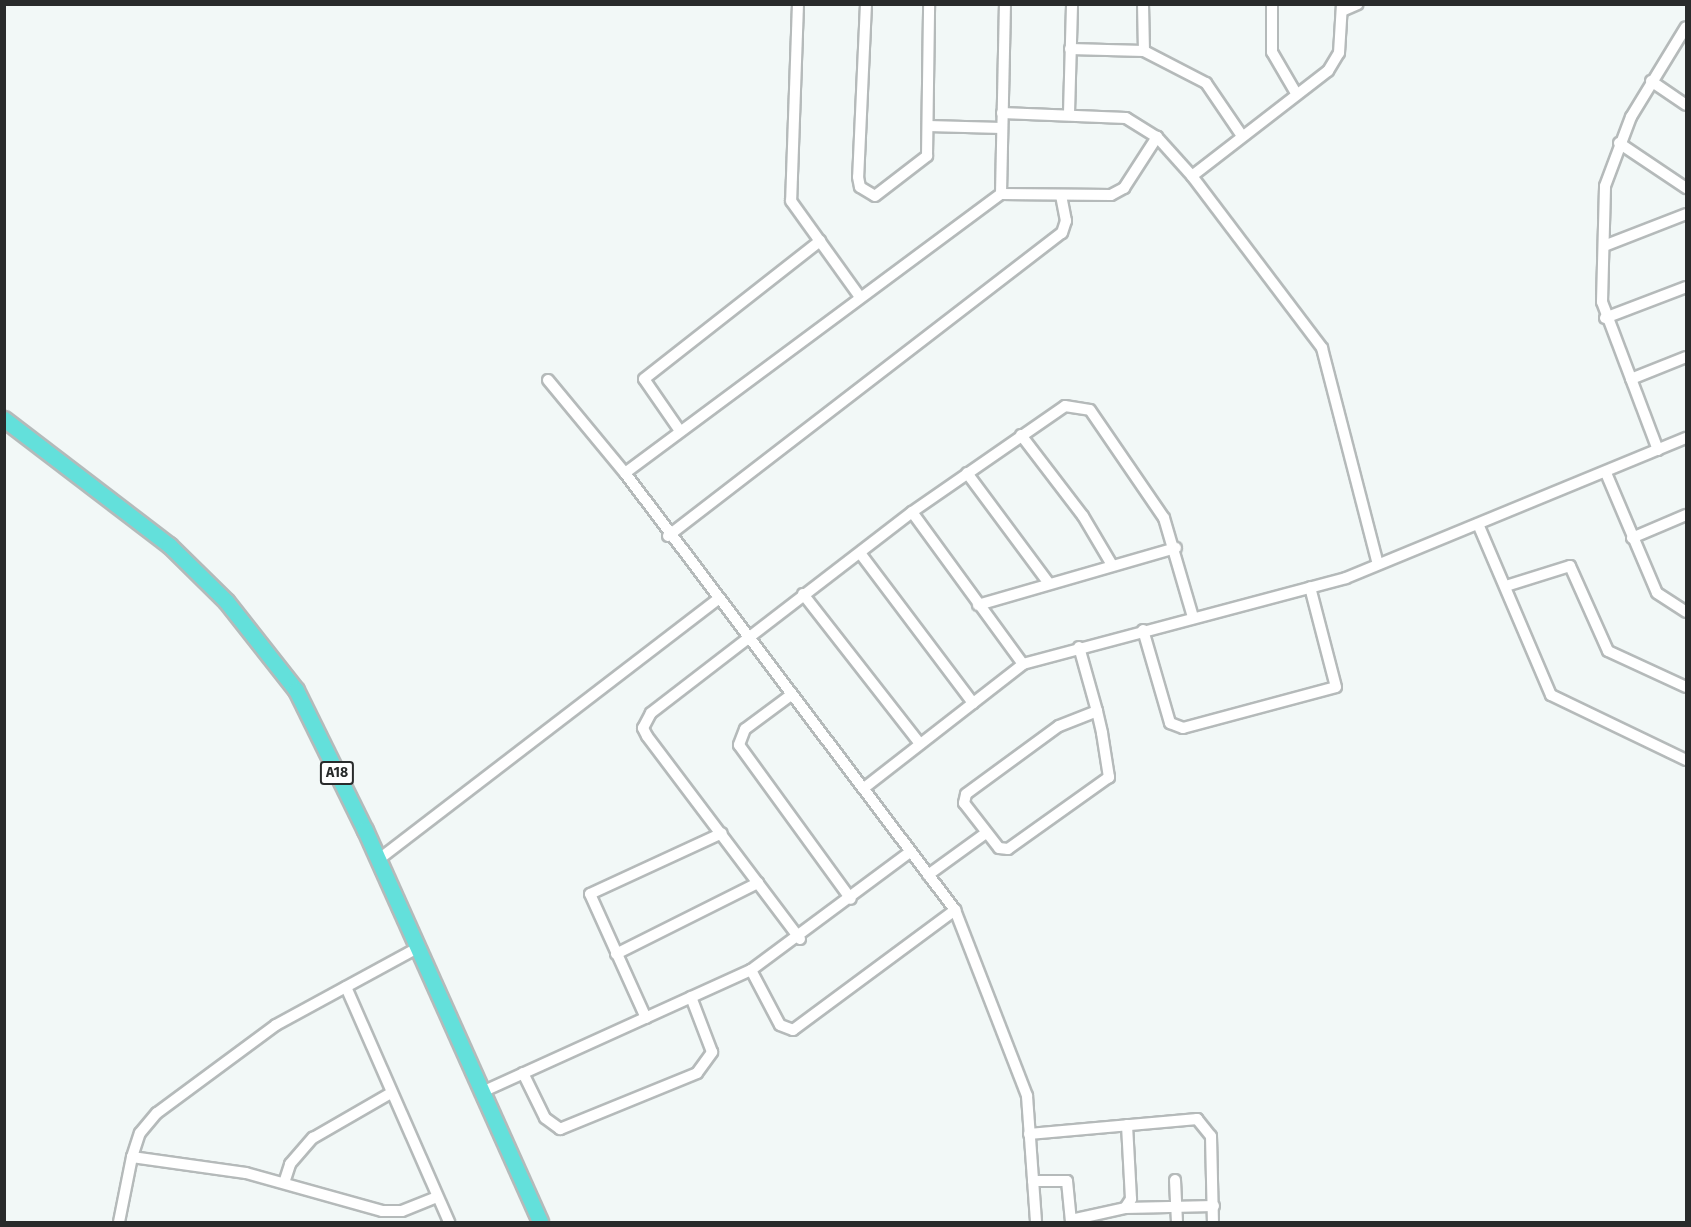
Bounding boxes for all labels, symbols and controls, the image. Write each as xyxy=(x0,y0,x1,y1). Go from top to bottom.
road number: A18 xyxy=(319,762,355,784)

